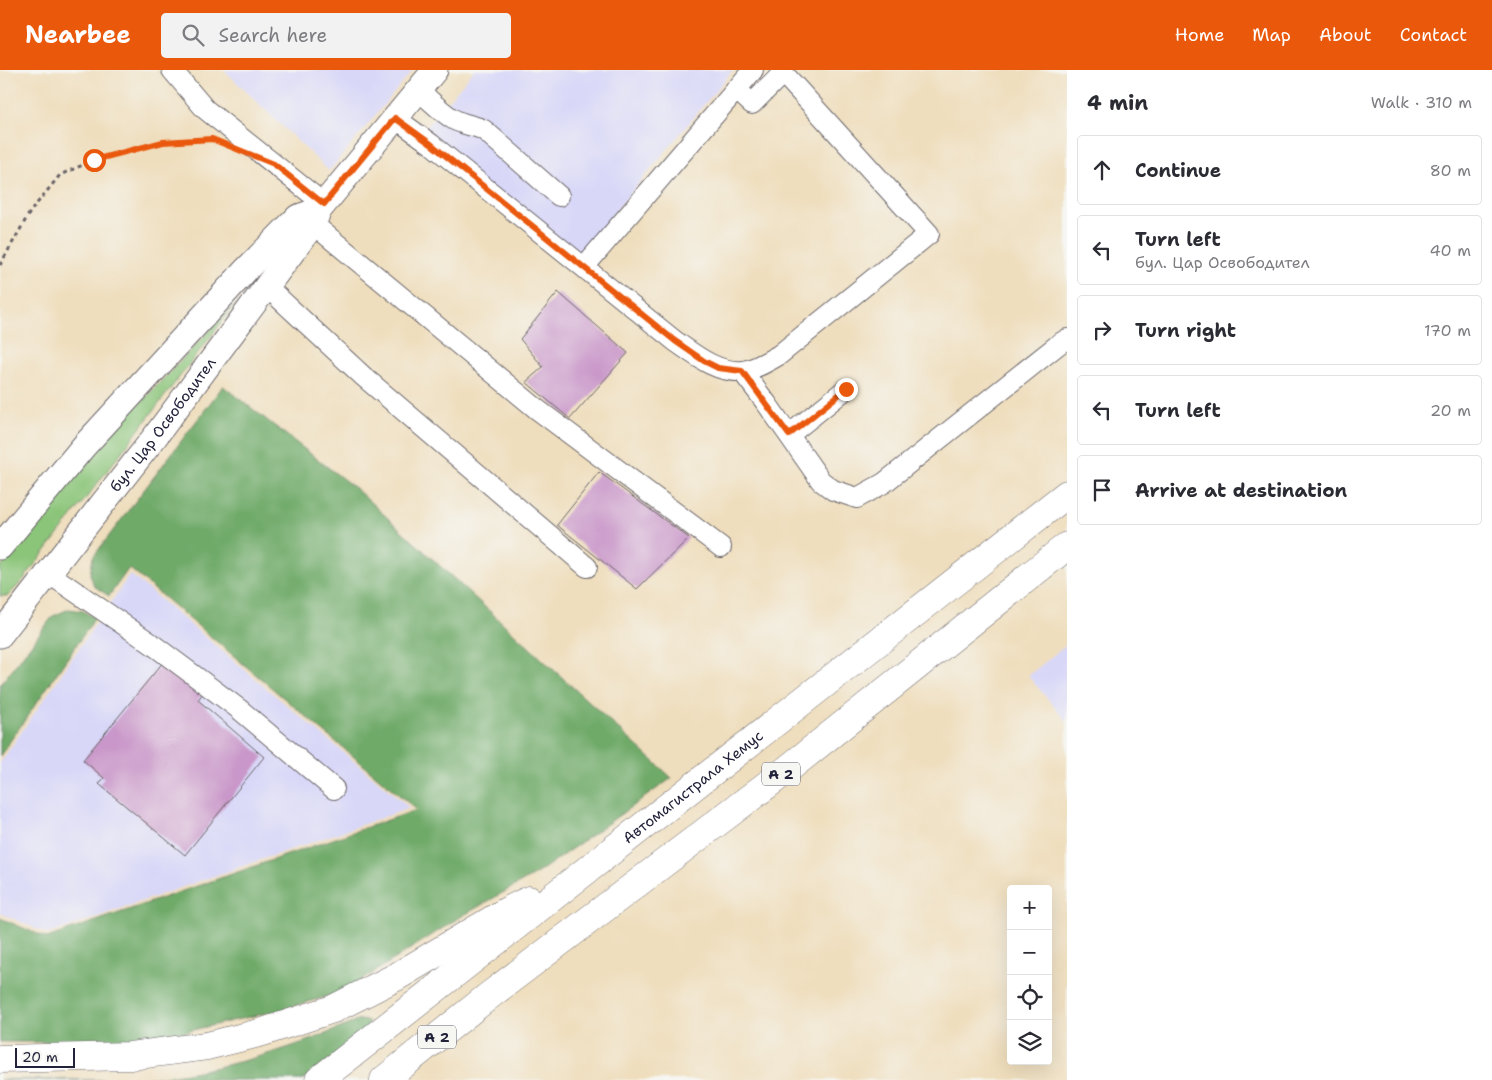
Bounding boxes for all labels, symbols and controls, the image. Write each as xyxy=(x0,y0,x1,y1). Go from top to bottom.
search box xyxy=(161,13,511,58)
text: Nearbee xyxy=(25,19,131,51)
icon: search xyxy=(179,21,207,49)
text: Search here xyxy=(219,23,327,48)
text: Home xyxy=(1175,23,1224,47)
text: Map xyxy=(1252,23,1291,47)
text: About xyxy=(1319,23,1372,47)
text: Contact xyxy=(1400,23,1467,47)
text: 4 min xyxy=(1087,89,1148,117)
text: Walk · 310 m xyxy=(1371,92,1472,113)
route start xyxy=(83,149,106,172)
icon: ahead xyxy=(1088,156,1116,184)
text: Continue xyxy=(1135,158,1221,183)
text: 80 m xyxy=(1430,160,1471,181)
text: Turn left xyxy=(1135,227,1221,252)
icon: left xyxy=(1088,236,1116,264)
text: 40 m xyxy=(1429,240,1471,261)
text: бул. Цар Освободител xyxy=(1135,252,1310,273)
icon: right xyxy=(1088,316,1116,344)
text: Turn right xyxy=(1135,318,1236,343)
text: 170 m xyxy=(1424,320,1471,341)
street label: бул. Цар Освободител xyxy=(105,353,221,496)
route end xyxy=(835,378,858,401)
icon: left xyxy=(1088,396,1116,424)
text: Turn left xyxy=(1135,398,1221,423)
text: 20 m xyxy=(1430,400,1471,421)
icon: arrive xyxy=(1088,476,1116,504)
text: Arrive at destination xyxy=(1135,478,1347,503)
street label: Автомагистрала Хемус xyxy=(619,726,767,848)
road number: A 2 xyxy=(762,762,800,786)
map controls xyxy=(1007,885,1052,1065)
button: + xyxy=(1007,885,1052,930)
button: − xyxy=(1007,930,1052,975)
button: locate xyxy=(1007,975,1052,1020)
button: layers xyxy=(1007,1020,1052,1065)
road number: A 2 xyxy=(418,1026,456,1049)
scale bar xyxy=(15,1045,75,1068)
text: 20 m xyxy=(22,1048,58,1066)

